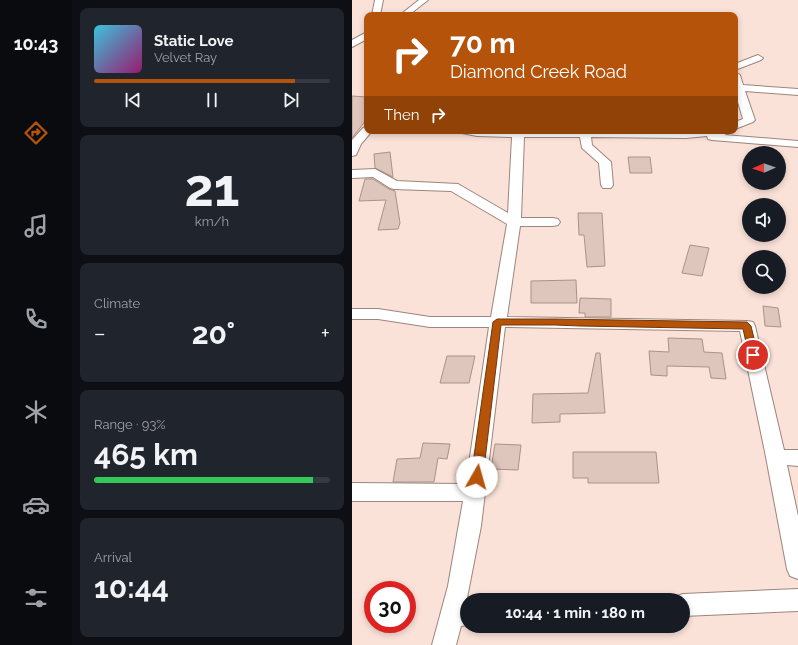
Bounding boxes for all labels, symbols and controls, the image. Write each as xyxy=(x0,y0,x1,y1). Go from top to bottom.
text: 70 m xyxy=(450,27,516,60)
icon: right xyxy=(384,28,436,80)
text: Static Love xyxy=(154,32,233,50)
text: 10:43 xyxy=(14,33,58,54)
text: Velvet Ray xyxy=(154,50,217,65)
text: Diamond Creek Road xyxy=(450,61,627,82)
icon: previous xyxy=(122,89,144,111)
icon: pause xyxy=(201,89,223,111)
icon: next xyxy=(280,89,302,111)
icon: right xyxy=(427,104,449,126)
text: Then xyxy=(384,106,419,124)
icon: directions xyxy=(22,119,50,147)
north arrow xyxy=(742,146,786,190)
map controls xyxy=(742,146,786,294)
text: 21 xyxy=(184,157,240,218)
button: sound xyxy=(742,198,786,242)
icon: music xyxy=(22,212,50,240)
text: km/h xyxy=(195,214,229,229)
button: search xyxy=(742,250,786,294)
text: Climate xyxy=(94,296,140,311)
icon: phone xyxy=(22,305,50,333)
text: 20° xyxy=(192,316,235,351)
text: − xyxy=(94,320,106,346)
text: + xyxy=(321,320,330,346)
pin xyxy=(736,338,770,372)
icon: arrive xyxy=(742,344,764,366)
icon: climate xyxy=(22,398,50,426)
text: Range · 93% xyxy=(94,417,166,432)
text: 465 km xyxy=(94,437,198,472)
position arrow xyxy=(456,456,498,498)
icon: car xyxy=(22,491,50,519)
text: Arrival xyxy=(94,550,132,565)
text: 10:44 xyxy=(94,570,169,605)
speed limit sign: 30 xyxy=(364,581,416,633)
icon: filters xyxy=(22,584,50,612)
text: 10:44 · 1 min · 180 m xyxy=(505,604,645,622)

